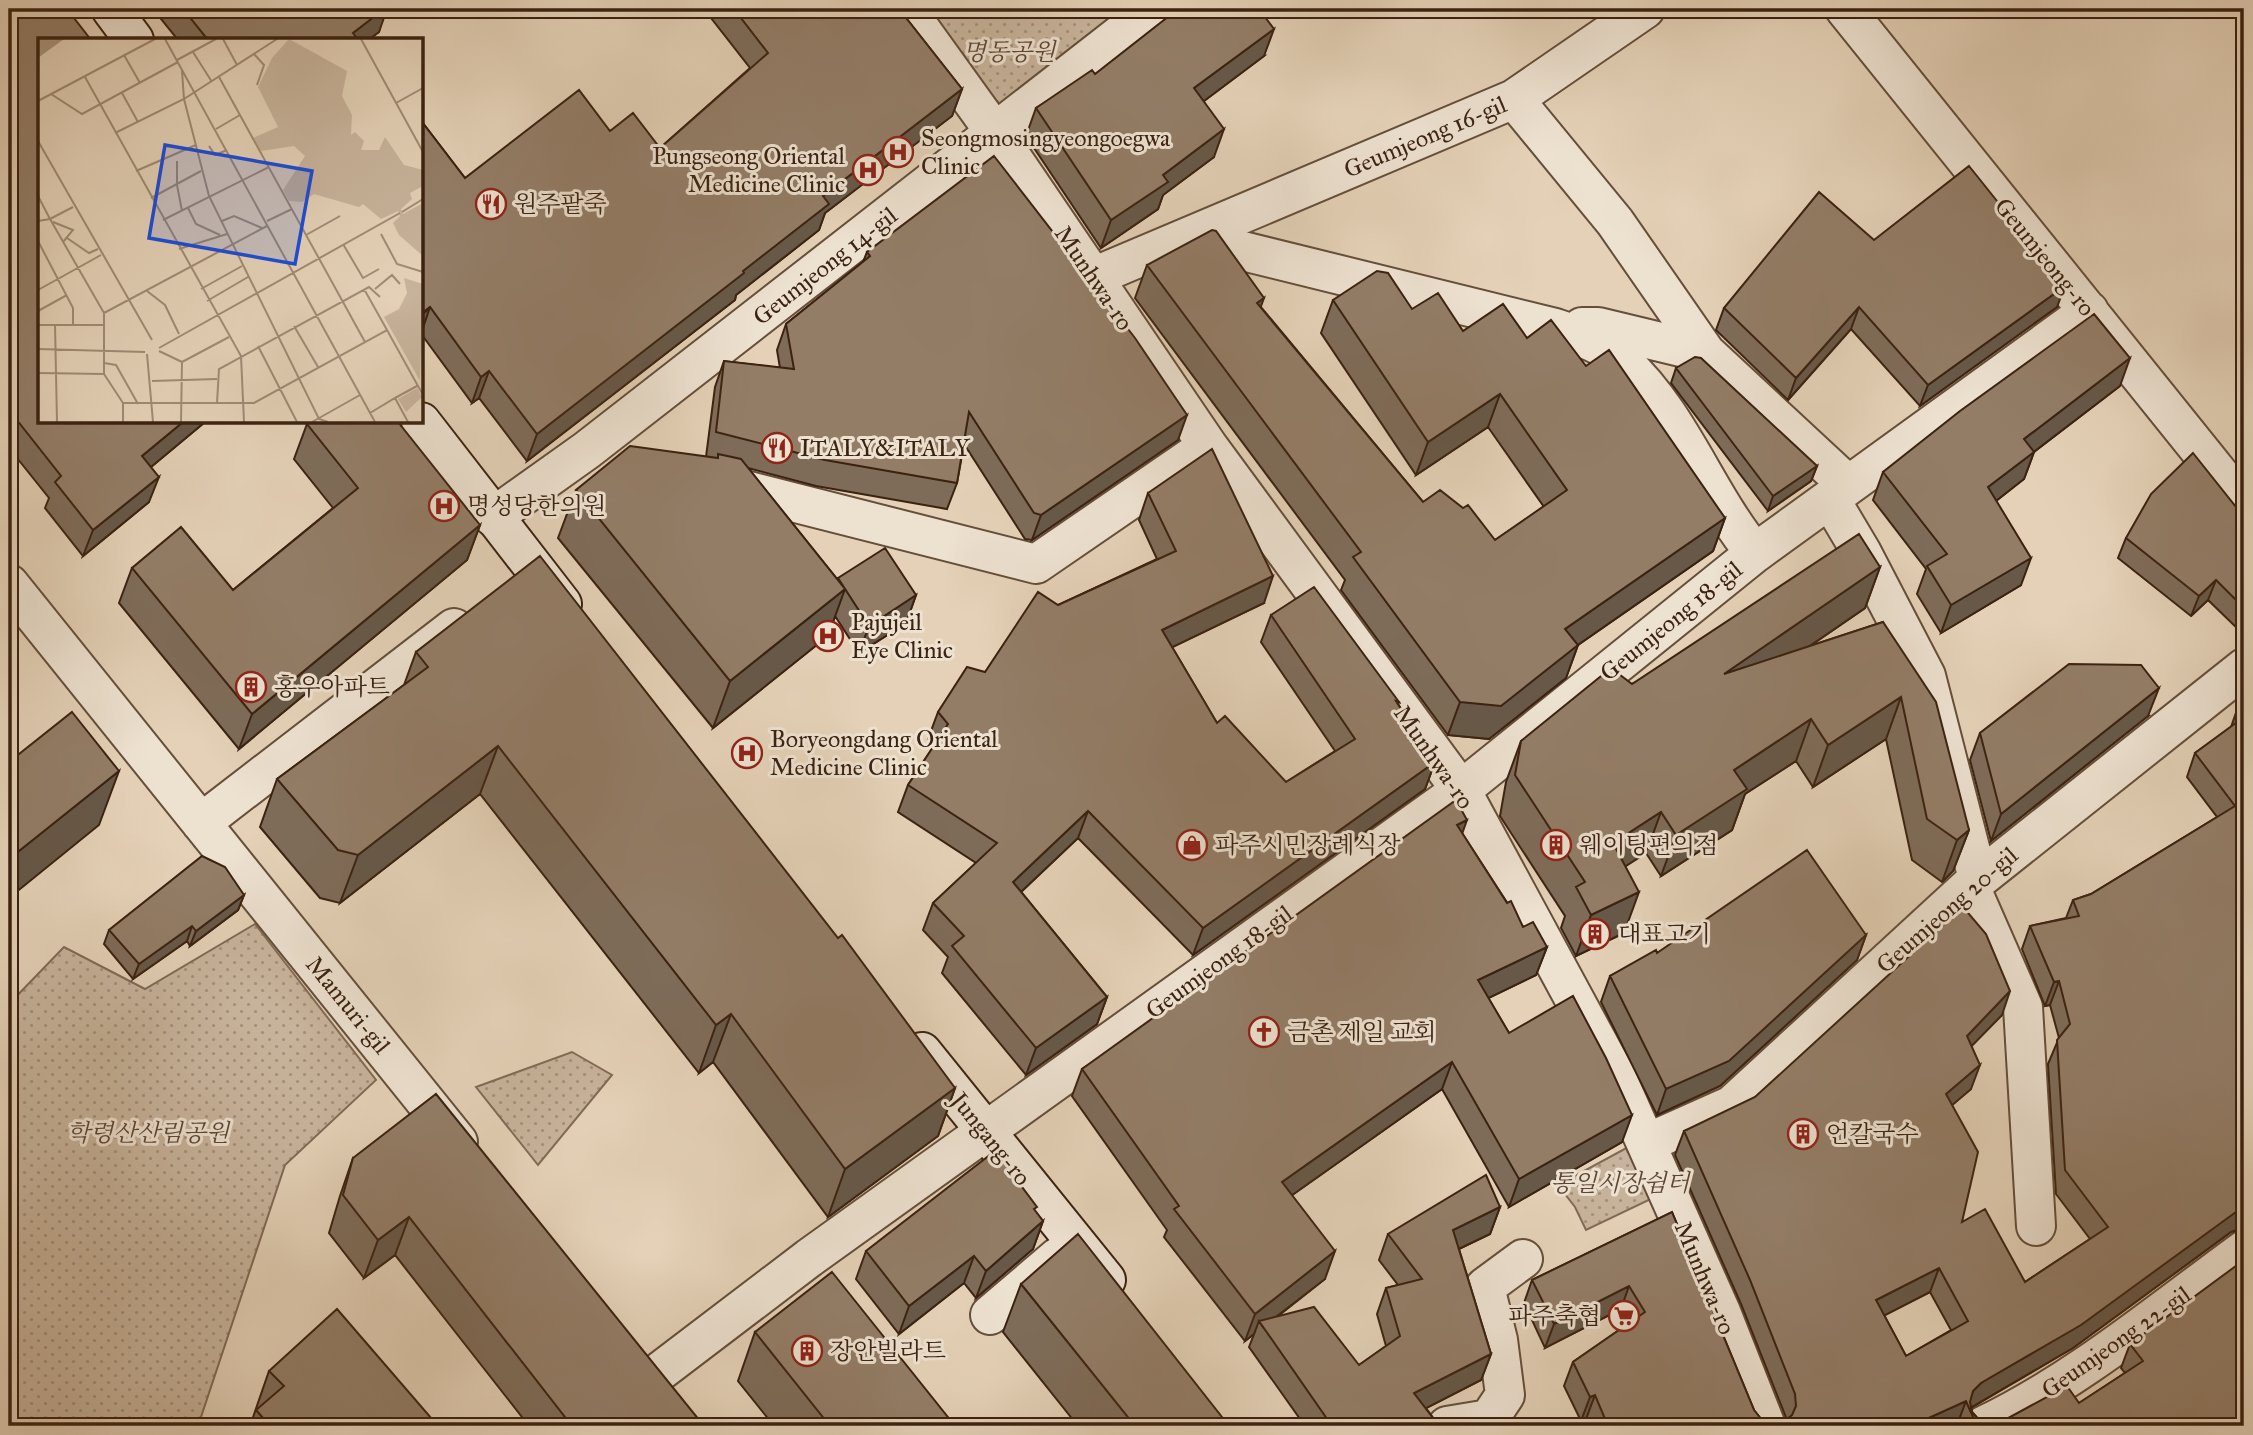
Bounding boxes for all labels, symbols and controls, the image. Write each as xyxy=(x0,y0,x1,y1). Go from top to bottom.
park label: 명동공원 xyxy=(963,37,1057,67)
inset map xyxy=(38,38,424,424)
street label: Geumjeong 16-gil xyxy=(1339,89,1511,185)
place label: Seongmosingyeongoegwa Clinic xyxy=(921,123,1171,181)
hospital icon: Seongmosingyeongoegwa Clinic xyxy=(881,135,915,169)
place label: Pungseong Oriental Medicine Clinic xyxy=(652,141,846,199)
hospital icon: Pungseong Oriental Medicine Clinic xyxy=(851,153,885,187)
restaurant icon: 원주팥죽 xyxy=(474,187,508,221)
place label: 원주팥죽 xyxy=(514,189,607,219)
street label: Geumjeong-ro xyxy=(1988,192,2102,322)
street label: Geumjeong 14-gil xyxy=(747,200,904,332)
street label: Munhwa-ro xyxy=(1048,220,1140,336)
restaurant icon: ITALY&ITALY xyxy=(760,431,794,465)
place label: ITALY&ITALY xyxy=(800,433,971,463)
hospital icon: 명성당한의원 xyxy=(427,489,461,523)
place label: 명성당한의원 xyxy=(467,491,606,521)
street label: Geumjeong 18-gil xyxy=(1594,554,1749,688)
place label: Pajujeil Eye Clinic xyxy=(851,607,953,665)
hospital icon: Pajujeil Eye Clinic xyxy=(811,619,845,653)
building icon: 홍우아파트 xyxy=(234,670,268,704)
place label: 홍우아파트 xyxy=(274,672,390,702)
street label: Munhwa-ro xyxy=(1387,699,1481,815)
place label: Boryeongdang Oriental Medicine Clinic xyxy=(770,724,998,782)
hospital icon: Boryeongdang Oriental Medicine Clinic xyxy=(730,736,764,770)
shop icon: 파주시민장례식장 xyxy=(1175,828,1209,862)
building icon: 웨이팅편의점 xyxy=(1539,828,1573,862)
place label: 파주시민장례식장 xyxy=(1215,830,1401,860)
place label: 웨이팅편의점 xyxy=(1579,830,1718,860)
street label: Geumjeong 20-gil xyxy=(1870,840,2024,980)
street label: Geumjeong 18-gil xyxy=(1140,898,1299,1025)
building icon: 대표고기 xyxy=(1578,917,1612,951)
place label: 대표고기 xyxy=(1618,919,1711,949)
street label: Mamuri-gil xyxy=(299,950,397,1060)
church icon: 금촌 제일 교회 xyxy=(1247,1015,1281,1049)
place label: 금촌 제일 교회 xyxy=(1287,1017,1436,1047)
street label: Jungang-ro xyxy=(942,1084,1038,1192)
building icon: 언칼국수 xyxy=(1786,1117,1820,1151)
park label: 학령산산림공원 xyxy=(67,1118,231,1148)
place label: 언칼국수 xyxy=(1826,1119,1919,1149)
park label: 통일시장쉼터 xyxy=(1550,1168,1691,1198)
street label: Munhwa-ro xyxy=(1668,1217,1742,1339)
street label: Geumjeong 22-gil xyxy=(2035,1279,2197,1405)
supermarket icon: 파주축협 xyxy=(1607,1299,1641,1333)
place label: 파주축협 xyxy=(1508,1301,1601,1331)
building icon: 장안빌라트 xyxy=(790,1334,824,1368)
place label: 장안빌라트 xyxy=(830,1336,946,1366)

